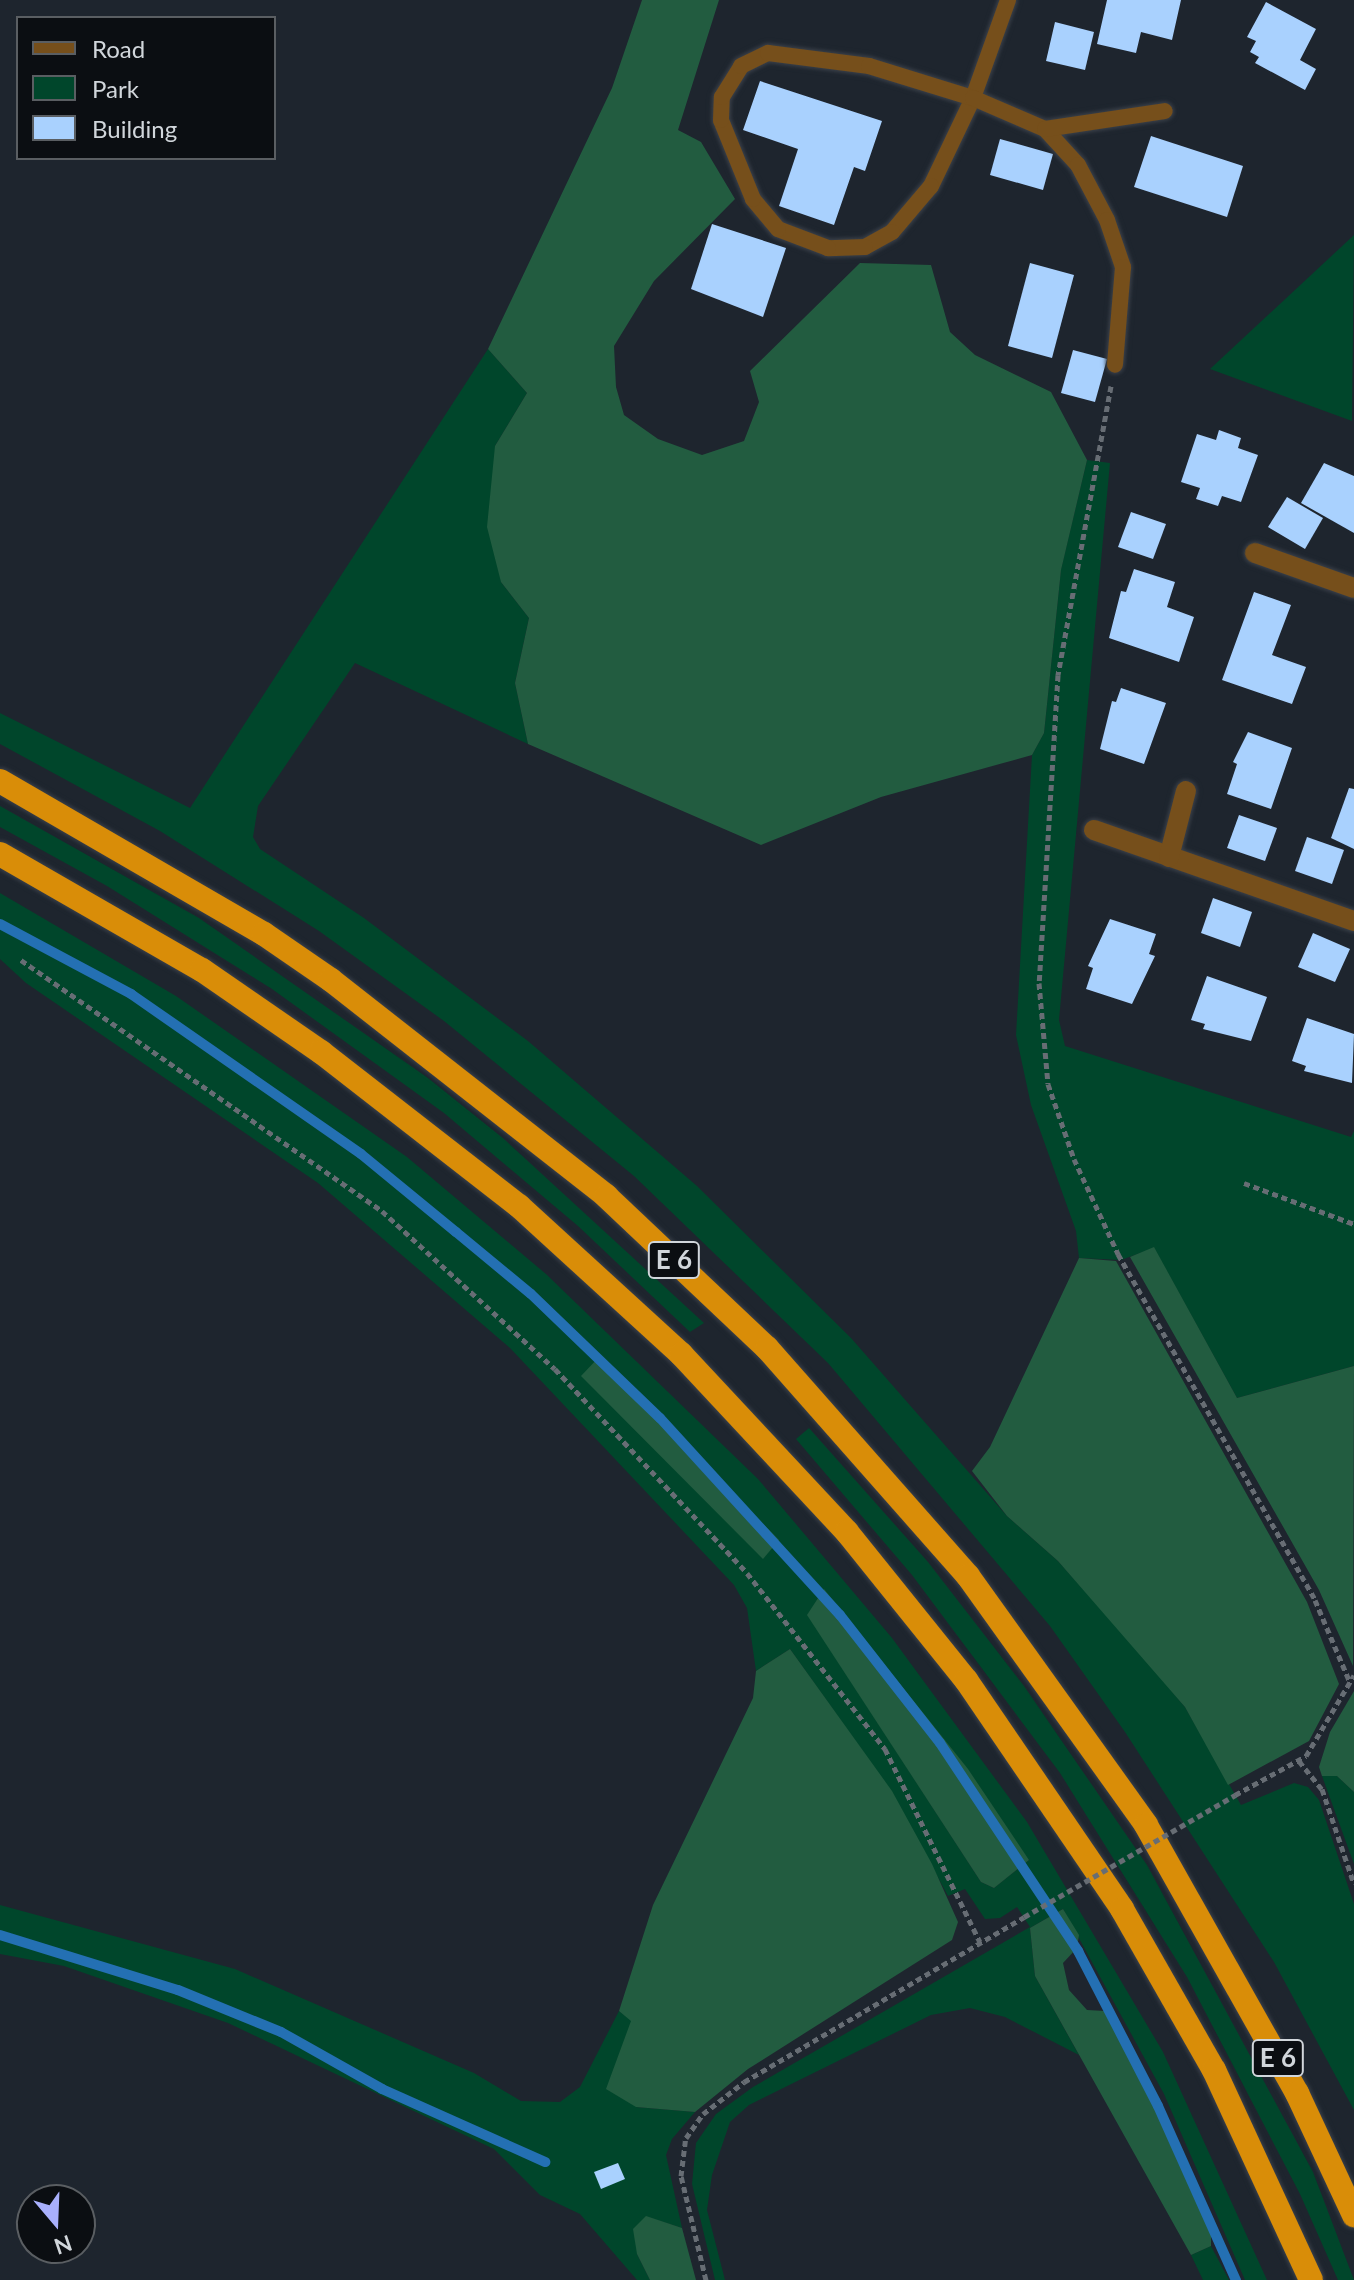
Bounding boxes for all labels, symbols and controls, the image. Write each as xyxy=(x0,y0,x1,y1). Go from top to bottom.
legend xyxy=(16,16,276,160)
text: Road xyxy=(92,34,145,63)
text: Park xyxy=(92,74,139,103)
text: Building xyxy=(92,114,177,143)
road number: E 6 xyxy=(646,1238,702,1282)
road number: E 6 xyxy=(1250,2036,1306,2080)
north arrow xyxy=(16,2184,96,2264)
text: N xyxy=(51,2230,76,2261)

